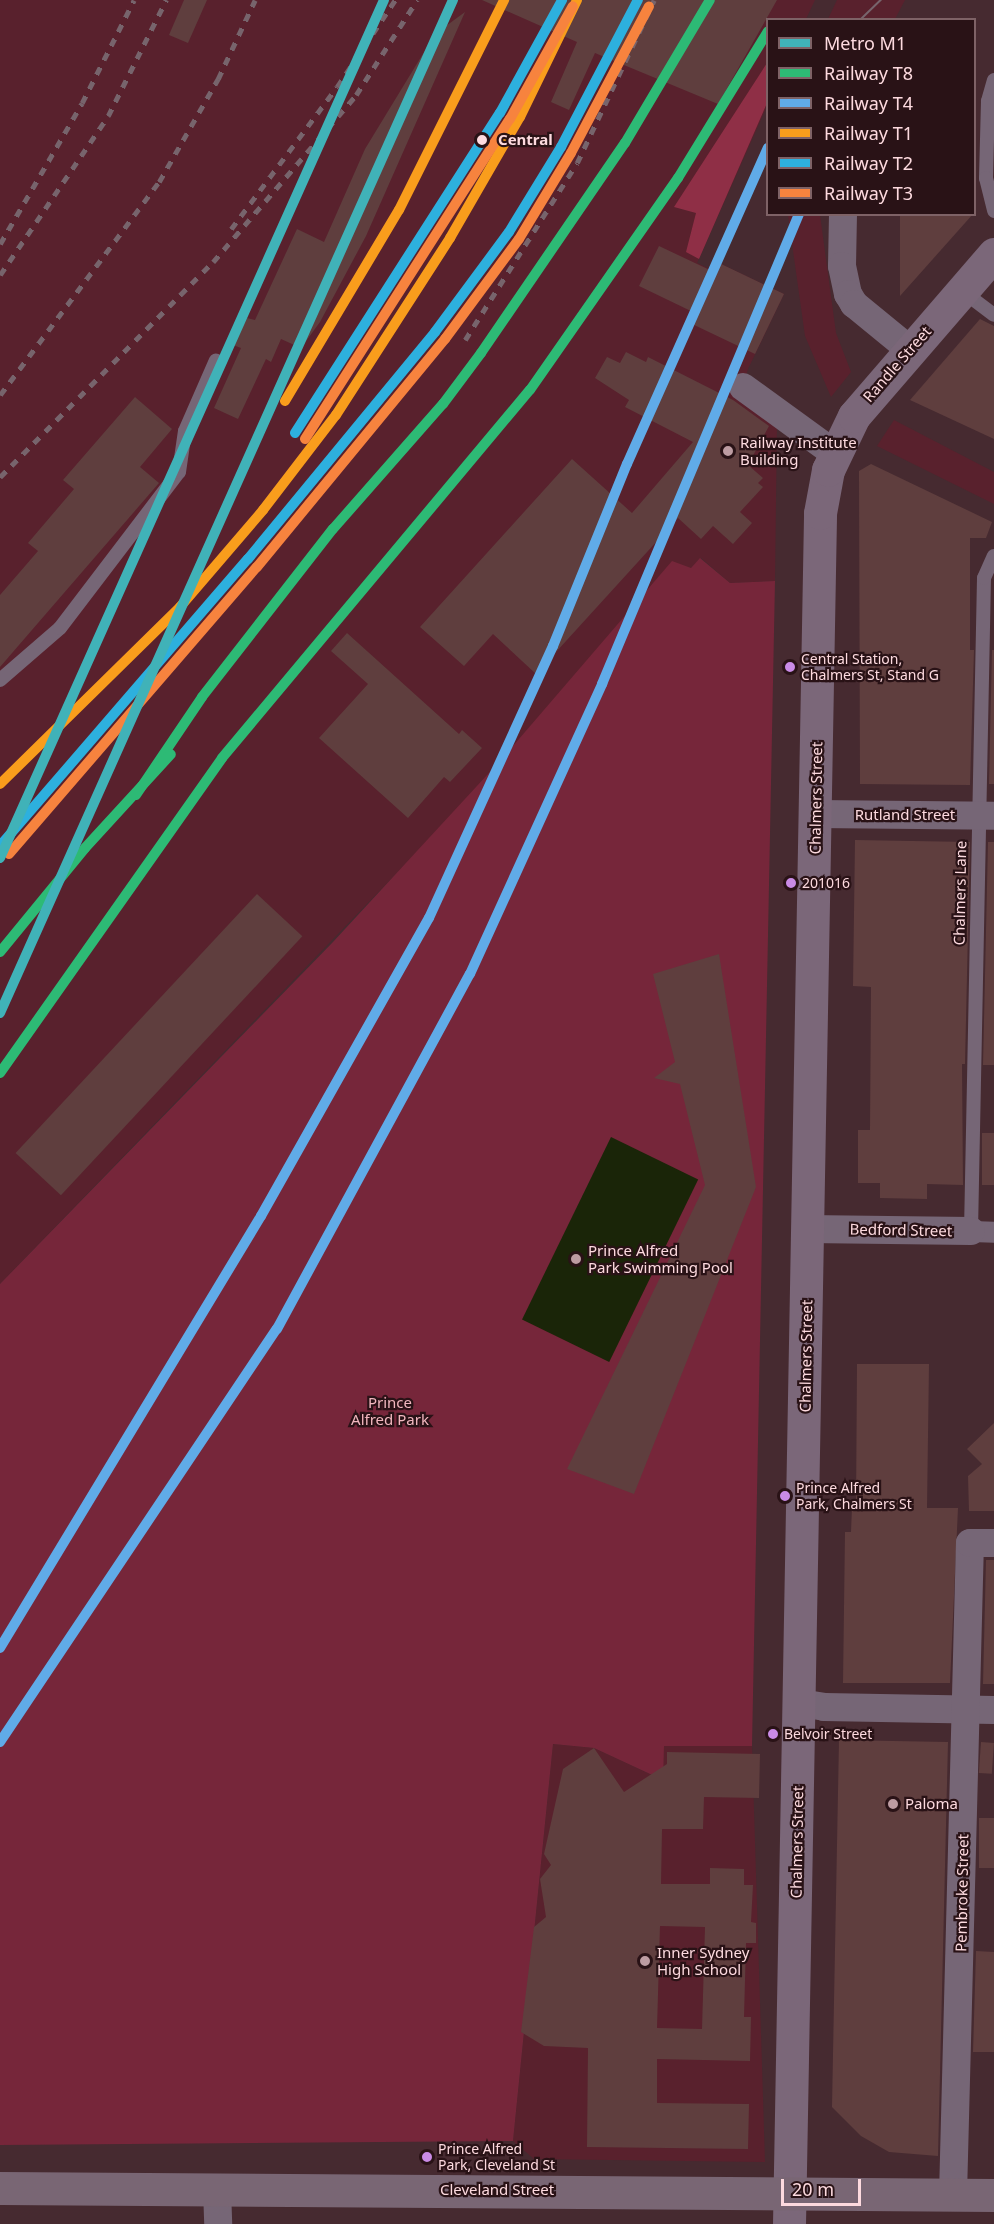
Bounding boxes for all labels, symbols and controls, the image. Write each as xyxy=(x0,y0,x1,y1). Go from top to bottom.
legend xyxy=(766,18,976,216)
text: Metro M1 xyxy=(824,31,906,55)
text: Railway T8 xyxy=(824,61,913,85)
text: Railway T4 xyxy=(824,91,913,115)
text: Railway T1 xyxy=(824,121,913,145)
marker: Central xyxy=(471,129,493,151)
place label: Central xyxy=(498,131,553,149)
text: Railway T2 xyxy=(824,151,913,175)
text: Railway T3 xyxy=(824,181,913,205)
street label: Randle Street xyxy=(859,322,935,406)
place label: Railway Institute Building xyxy=(740,433,857,468)
marker: Railway Institute Building xyxy=(721,444,735,458)
place label: Central Station, Chalmers St, Stand G xyxy=(801,651,939,684)
marker: Central Station, Chalmers St, Stand G xyxy=(784,661,796,673)
street label: Chalmers Street xyxy=(806,742,826,854)
street label: Rutland Street xyxy=(855,806,955,824)
street label: Chalmers Lane xyxy=(950,840,970,946)
place label: 201016 xyxy=(802,875,850,891)
marker: 201016 xyxy=(785,877,797,889)
street label: Bedford Street xyxy=(850,1220,952,1240)
place label: Prince Alfred Park Swimming Pool xyxy=(588,1241,733,1276)
marker: Prince Alfred Park Swimming Pool xyxy=(569,1252,583,1266)
street label: Chalmers Street xyxy=(796,1300,816,1412)
park label: Prince Alfred Park xyxy=(351,1393,429,1428)
place label: Prince Alfred Park, Chalmers St xyxy=(796,1480,912,1512)
marker: Prince Alfred Park, Chalmers St xyxy=(779,1490,791,1502)
place label: Belvoir Street xyxy=(784,1726,872,1742)
marker: Belvoir Street xyxy=(767,1728,779,1740)
street label: Chalmers Street xyxy=(787,1786,807,1898)
place label: Paloma xyxy=(905,1795,958,1813)
marker: Paloma xyxy=(886,1797,900,1811)
street label: Pembroke Street xyxy=(952,1834,972,1952)
place label: Inner Sydney High School xyxy=(657,1943,749,1978)
marker: Inner Sydney High School xyxy=(638,1954,652,1968)
place label: Prince Alfred Park, Cleveland St xyxy=(438,2141,555,2174)
marker: Prince Alfred Park, Cleveland St xyxy=(421,2151,433,2163)
scale bar xyxy=(784,2167,864,2205)
text: 20 m xyxy=(792,2177,834,2201)
street label: Cleveland Street xyxy=(440,2181,554,2199)

